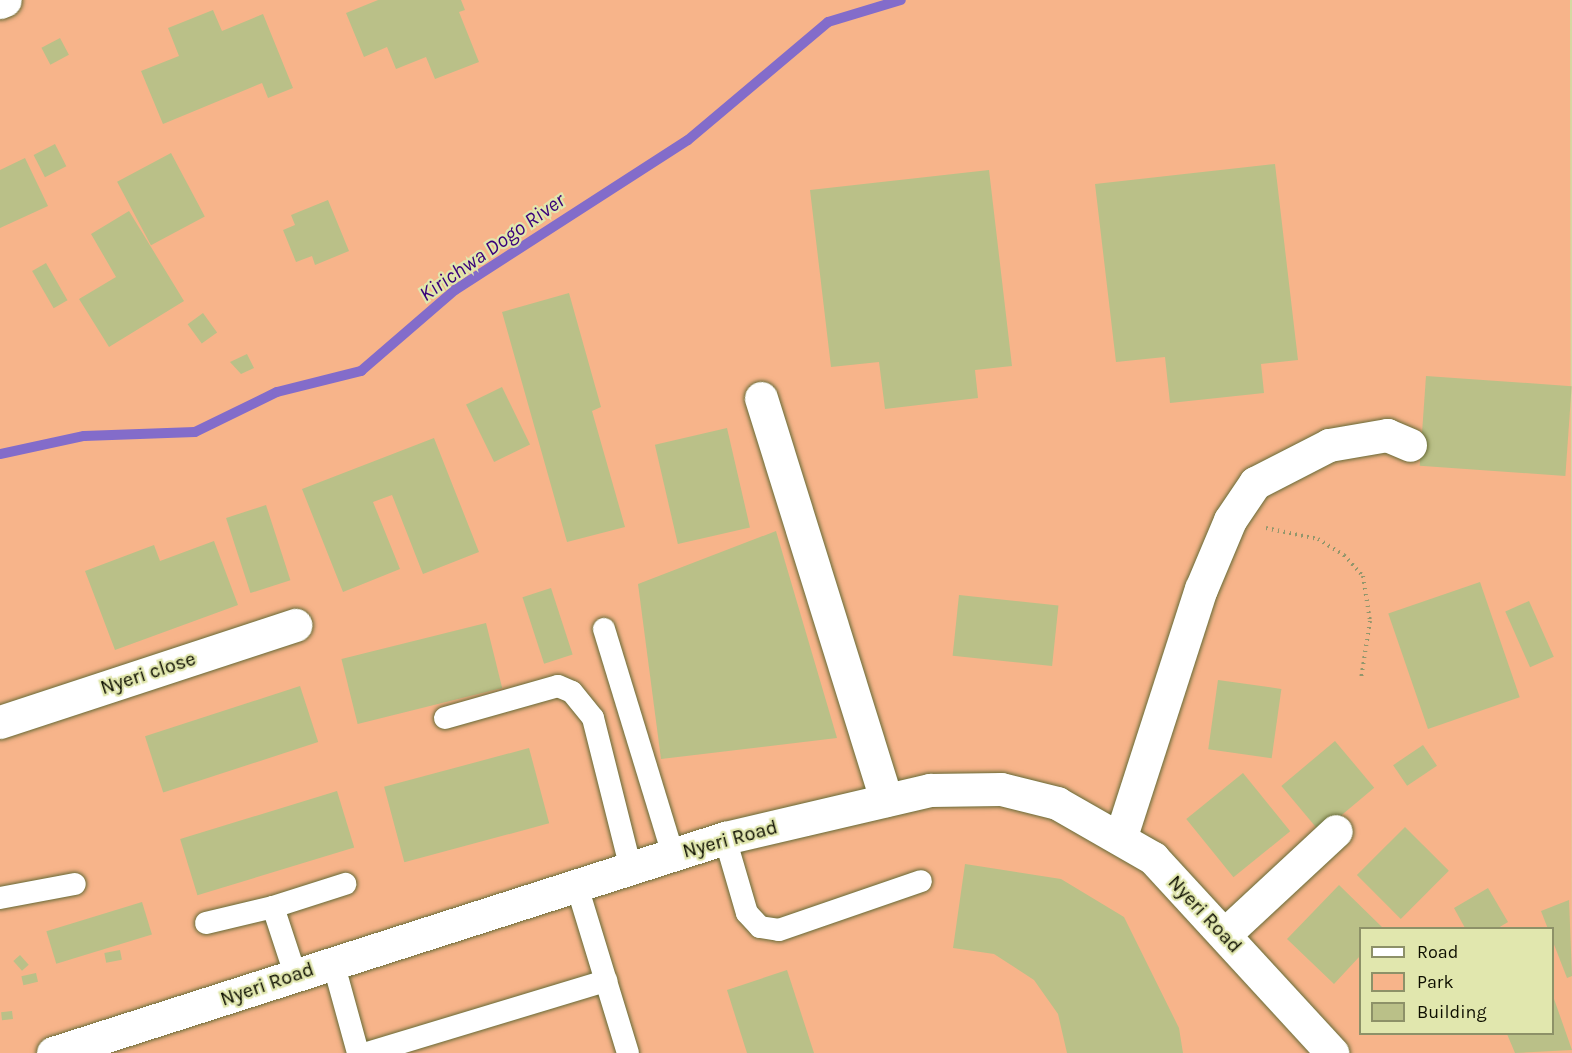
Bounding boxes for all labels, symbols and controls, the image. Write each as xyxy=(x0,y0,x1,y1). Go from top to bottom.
water label: Kirichwa Dogo River xyxy=(414,187,570,307)
street label: Nyeri close xyxy=(97,646,199,700)
street label: Nyeri Road xyxy=(680,815,780,863)
street label: Nyeri Road xyxy=(1163,870,1247,958)
legend xyxy=(1359,927,1554,1035)
text: Road xyxy=(1417,941,1458,963)
street label: Nyeri Road xyxy=(217,957,317,1011)
text: Park xyxy=(1417,971,1454,993)
text: Building xyxy=(1417,1001,1487,1023)

